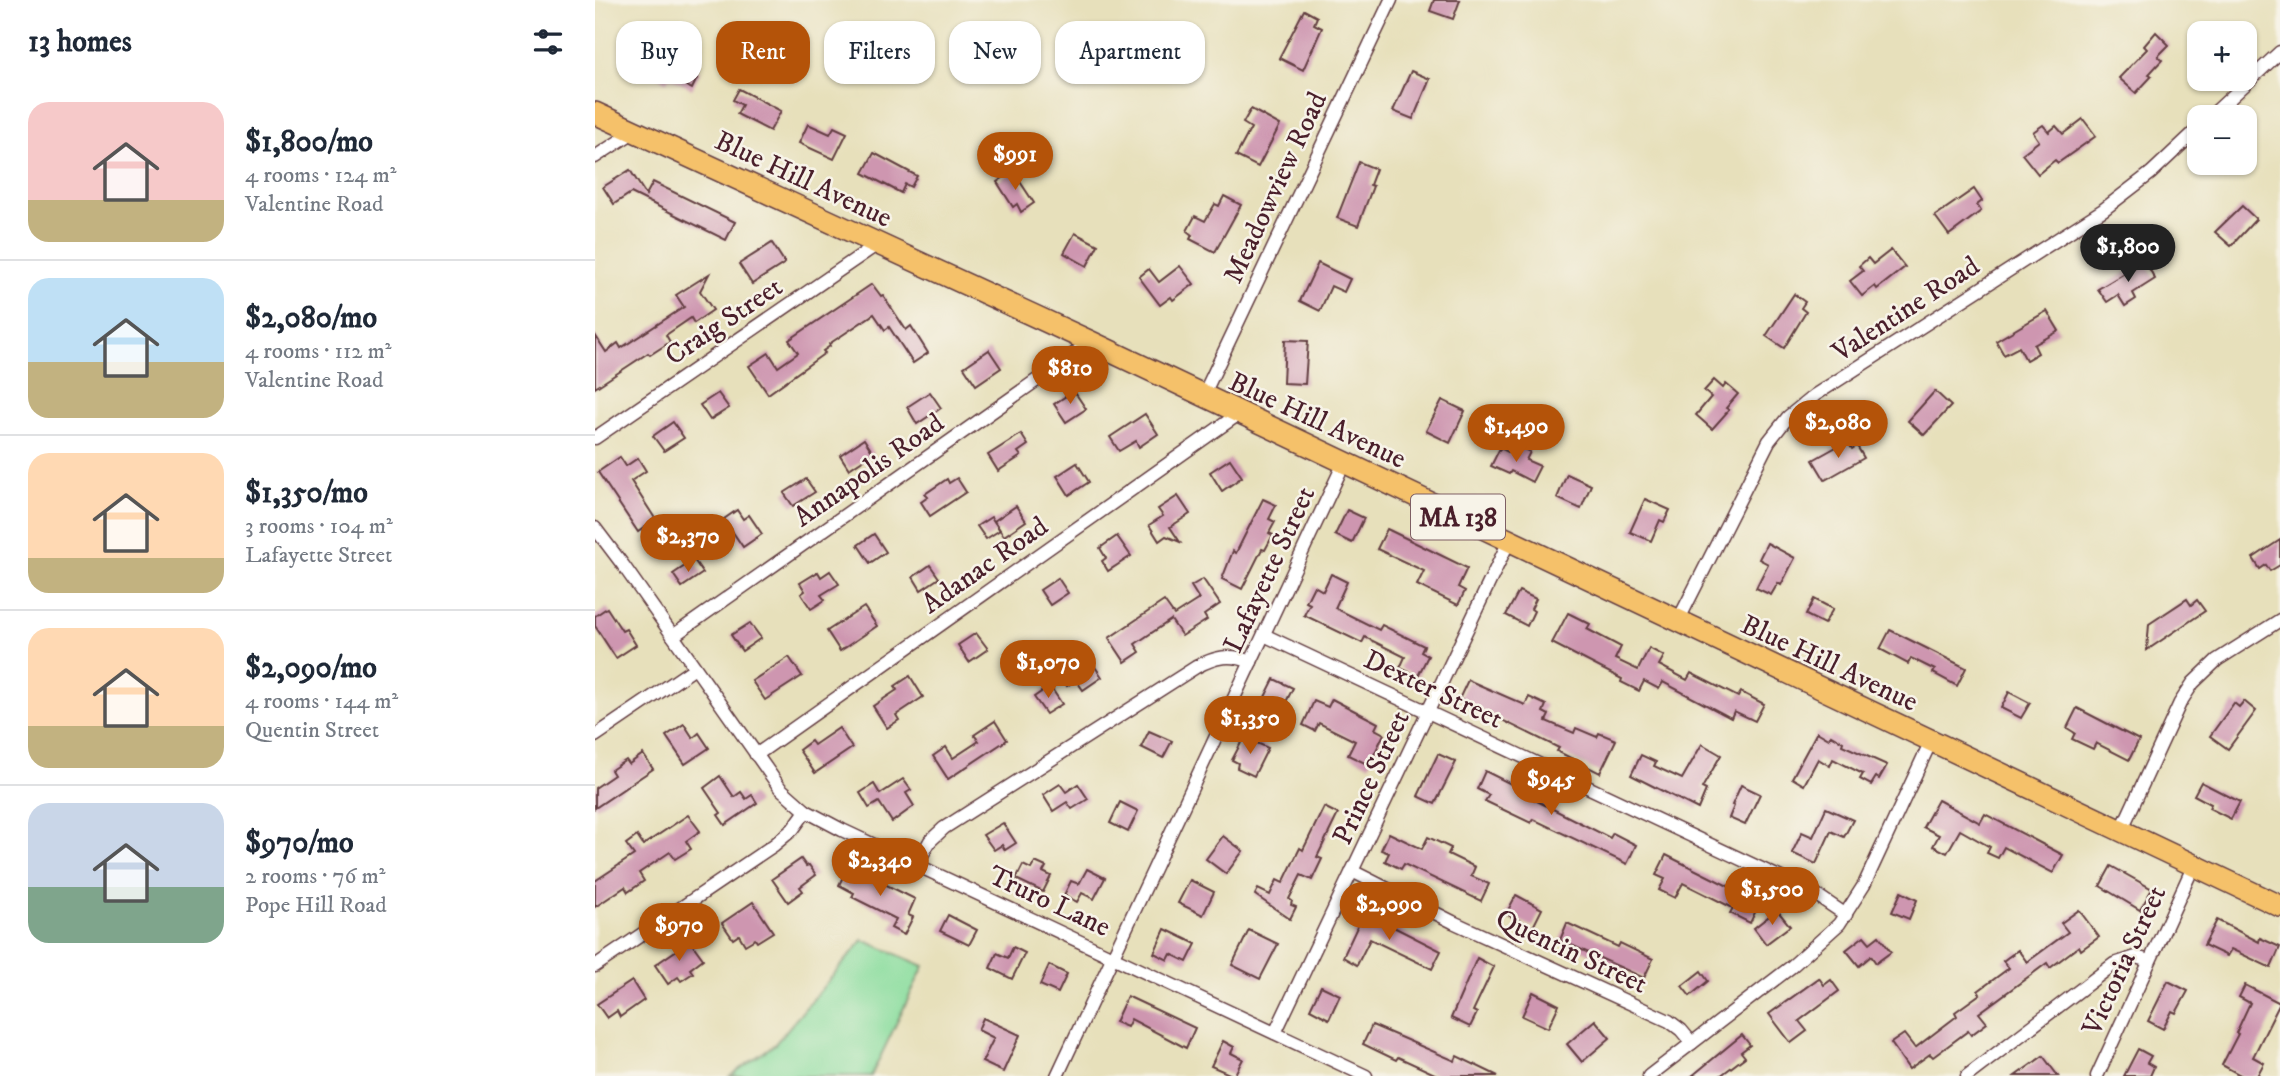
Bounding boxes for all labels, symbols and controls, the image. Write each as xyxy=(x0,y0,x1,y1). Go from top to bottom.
chip: Buy xyxy=(616,21,702,84)
chip: Rent xyxy=(716,21,810,84)
chip: Filters xyxy=(824,21,935,84)
chip: New xyxy=(949,21,1041,84)
chip: Apartment xyxy=(1055,21,1205,84)
map controls xyxy=(2187,21,2257,175)
button: + xyxy=(2187,21,2257,91)
icon: filters xyxy=(529,23,567,61)
text: 13 homes xyxy=(28,24,132,61)
street label: Meadowview Road xyxy=(1216,86,1335,289)
button: − xyxy=(2187,105,2257,175)
street label: Blue Hill Avenue xyxy=(709,123,897,236)
text: $1,800/mo xyxy=(245,124,373,161)
icon: home xyxy=(84,130,168,214)
pin: $991 xyxy=(974,132,1056,192)
text: $991 xyxy=(993,140,1037,169)
text: 4 rooms · 124 m² xyxy=(245,161,396,190)
text: Valentine Road xyxy=(245,190,383,219)
pin: $1,800 xyxy=(2071,224,2185,284)
text: $1,800 xyxy=(2096,232,2160,261)
street label: Valentine Road xyxy=(1825,249,1986,370)
street label: Craig Street xyxy=(659,269,789,373)
text: $2,080/mo xyxy=(245,300,377,337)
icon: home xyxy=(84,306,168,390)
text: 4 rooms · 112 m² xyxy=(245,337,392,366)
pin: $810 xyxy=(1029,346,1111,406)
text: $810 xyxy=(1048,354,1092,383)
street label: Blue Hill Avenue xyxy=(1223,364,1411,477)
text: Valentine Road xyxy=(245,366,383,395)
pin: $2,080 xyxy=(1781,400,1895,460)
pin: $1,490 xyxy=(1459,405,1573,464)
street label: Annapolis Road xyxy=(787,406,951,535)
text: $2,080 xyxy=(1805,408,1871,437)
text: $1,490 xyxy=(1484,412,1548,441)
text: $1,350/mo xyxy=(245,475,368,512)
icon: home xyxy=(84,481,168,565)
street label: Lafayette Street xyxy=(1216,481,1323,658)
road number: MA 138 xyxy=(1411,495,1505,540)
street label: Adanac Road xyxy=(915,509,1055,622)
text: 3 rooms · 104 m² xyxy=(245,512,393,541)
pin: $2,370 xyxy=(631,514,745,574)
text: $2,370 xyxy=(656,522,720,551)
text: Lafayette Street xyxy=(245,541,392,570)
street label: Blue Hill Avenue xyxy=(1735,607,1923,720)
pin: $1,070 xyxy=(991,640,1105,700)
street label: Dexter Street xyxy=(1358,642,1508,737)
text: $1,070 xyxy=(1016,648,1080,677)
text: $2,090/mo xyxy=(245,650,377,687)
icon: home xyxy=(84,656,168,740)
text: 4 rooms · 144 m² xyxy=(245,687,398,716)
pin: $1,350 xyxy=(1193,696,1307,756)
text: $1,350 xyxy=(1220,704,1280,733)
street label: Prince Street xyxy=(1325,705,1418,850)
text: Quentin Street xyxy=(245,716,379,745)
pin: $945 xyxy=(1510,758,1592,817)
text: $945 xyxy=(1527,765,1575,794)
text: $970/mo xyxy=(245,825,353,862)
icon: home xyxy=(84,831,168,915)
pin: $2,340 xyxy=(823,838,937,898)
text: $2,340 xyxy=(848,846,912,875)
street label: Truro Lane xyxy=(983,858,1116,945)
text: 2 rooms · 76 m² xyxy=(245,862,385,891)
pin: $1,500 xyxy=(1715,867,1829,927)
text: $1,500 xyxy=(1740,875,1804,904)
street label: Victoria Street xyxy=(2074,880,2174,1042)
pin: $2,090 xyxy=(1332,883,1446,942)
text: $2,090 xyxy=(1356,890,1422,919)
text: Pope Hill Road xyxy=(245,891,387,920)
street label: Quentin Street xyxy=(1490,901,1653,1002)
pin: $970 xyxy=(638,904,720,963)
text: $970 xyxy=(655,911,703,940)

